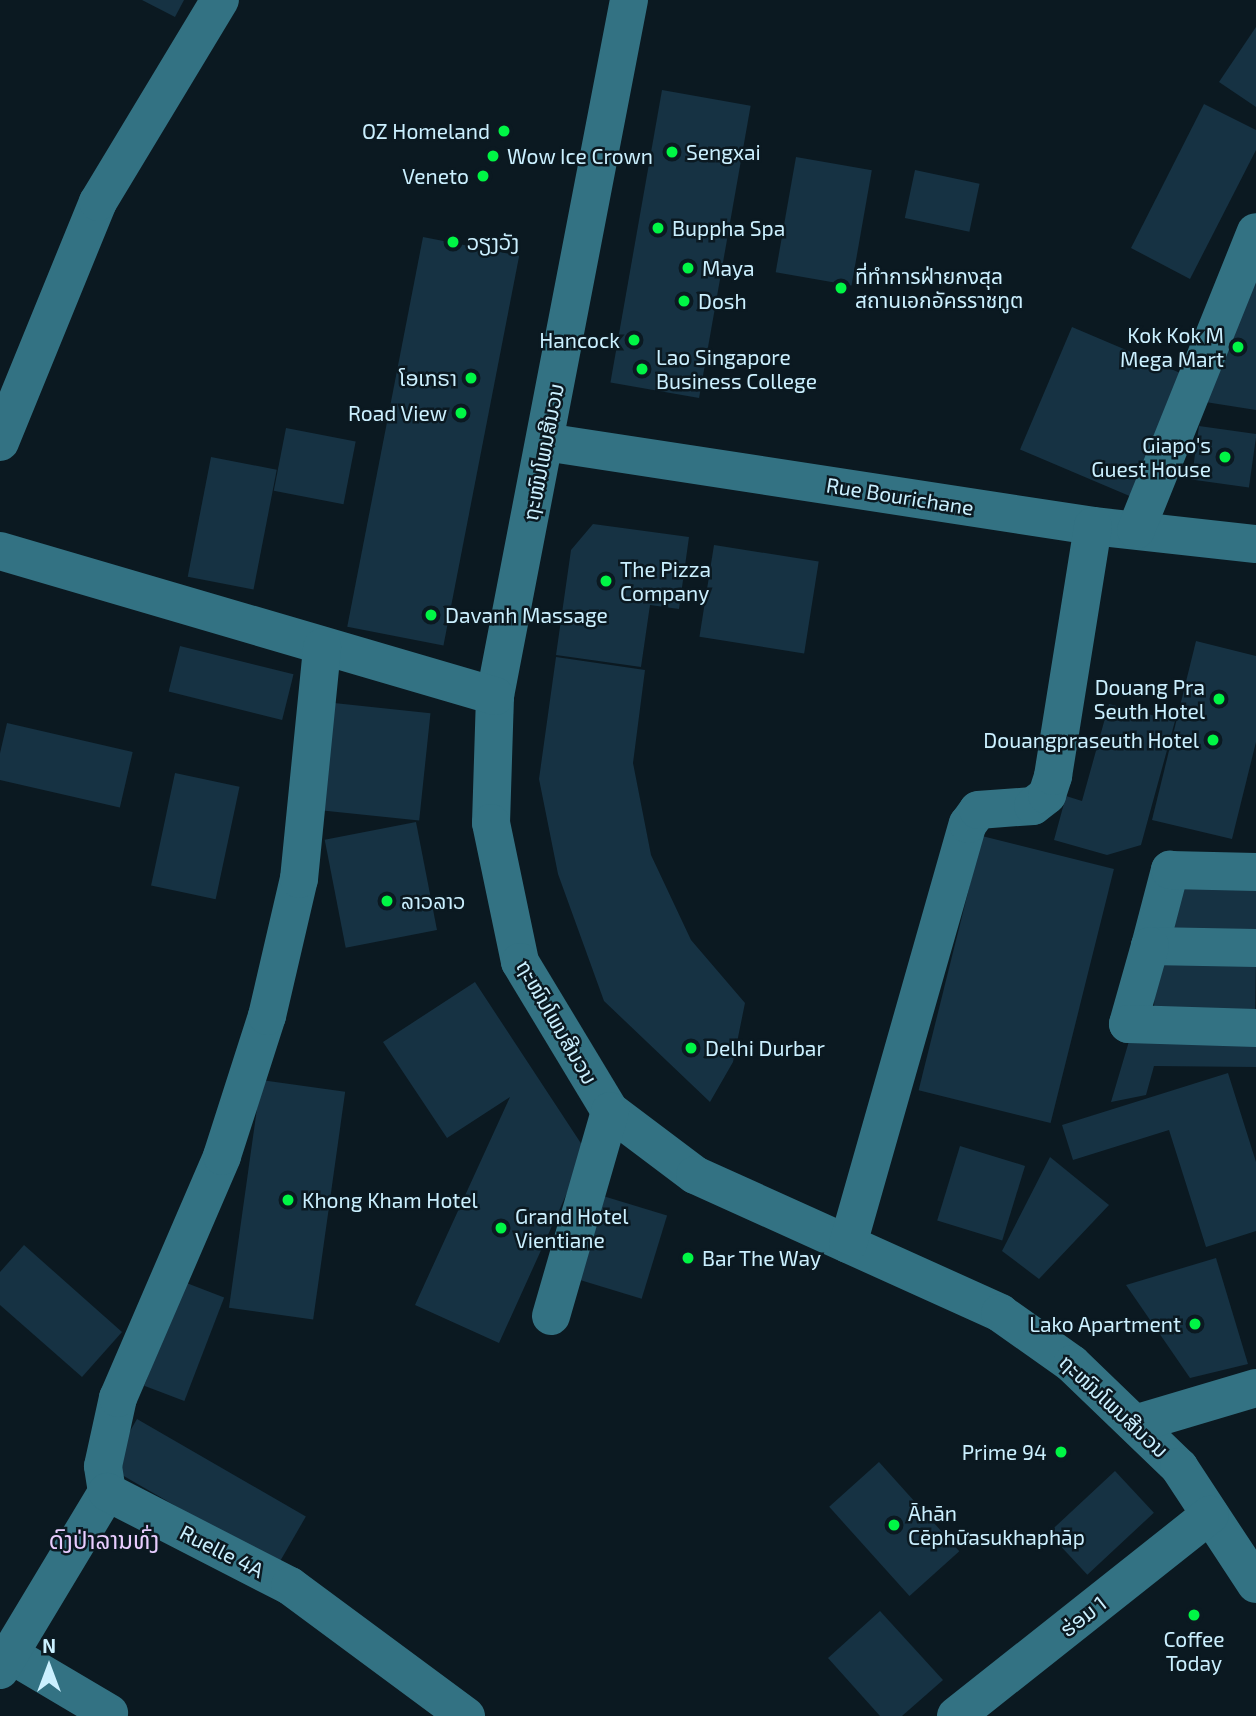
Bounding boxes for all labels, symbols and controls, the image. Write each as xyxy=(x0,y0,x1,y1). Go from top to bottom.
place label: OZ Homeland xyxy=(362,118,490,144)
marker: OZ Homeland xyxy=(496,123,512,139)
place label: Sengxai xyxy=(686,139,761,165)
place label: Wow Ice Crown xyxy=(507,143,653,169)
marker: Sengxai xyxy=(664,144,680,160)
marker: Wow Ice Crown xyxy=(485,148,501,164)
place label: Veneto xyxy=(402,163,469,189)
marker: Veneto xyxy=(475,168,491,184)
place label: Buppha Spa xyxy=(672,215,785,241)
marker: Buppha Spa xyxy=(650,220,666,236)
place label: ວຽງວັງ xyxy=(467,229,519,255)
marker: ວຽງວັງ xyxy=(445,234,461,250)
place label: Maya xyxy=(702,255,754,281)
marker: Maya xyxy=(680,260,696,276)
place label: ที่ทำการฝ่ายกงสุล สถานเอกอัครราชทูต xyxy=(855,263,1023,313)
marker: ที่ทำการฝ่ายกงสุล สถานเอกอัครราชทูต xyxy=(833,280,849,296)
place label: Dosh xyxy=(698,288,747,314)
marker: Dosh xyxy=(676,293,692,309)
place label: Kok Kok M Mega Mart xyxy=(1120,322,1224,372)
place label: Hancock xyxy=(539,327,620,353)
marker: Hancock xyxy=(626,332,642,348)
marker: Kok Kok M Mega Mart xyxy=(1230,339,1246,355)
place label: Lao Singapore Business College xyxy=(656,344,817,394)
marker: Lao Singapore Business College xyxy=(634,361,650,377)
place label: ໂອເກຣາ xyxy=(400,365,457,391)
marker: ໂອເກຣາ xyxy=(463,370,479,386)
street label: ຖະໜົນໂພນສີນວນ xyxy=(517,381,569,523)
place label: Road View xyxy=(347,400,447,426)
marker: Road View xyxy=(453,405,469,421)
place label: Giapo's Guest House xyxy=(1091,432,1211,482)
marker: Giapo's Guest House xyxy=(1217,449,1233,465)
street label: Rue Bourichane xyxy=(824,472,976,520)
place label: The Pizza Company xyxy=(620,556,711,606)
marker: The Pizza Company xyxy=(598,573,614,589)
place label: Davanh Massage xyxy=(445,602,608,628)
marker: Davanh Massage xyxy=(423,607,439,623)
place label: Douang Pra Seuth Hotel xyxy=(1094,674,1205,724)
marker: Douang Pra Seuth Hotel xyxy=(1211,691,1227,707)
place label: Douangpraseuth Hotel xyxy=(983,727,1199,753)
marker: Douangpraseuth Hotel xyxy=(1205,732,1221,748)
place label: ລາວລາວ xyxy=(401,888,466,914)
marker: ລາວລາວ xyxy=(379,893,395,909)
street label: ຖະໜົນໂພນສີນວນ xyxy=(511,955,603,1089)
place label: Delhi Durbar xyxy=(705,1035,825,1061)
marker: Delhi Durbar xyxy=(683,1040,699,1056)
place label: Khong Kham Hotel xyxy=(302,1187,478,1213)
marker: Khong Kham Hotel xyxy=(280,1192,296,1208)
place label: Grand Hotel Vientiane xyxy=(515,1203,629,1253)
marker: Grand Hotel Vientiane xyxy=(493,1220,509,1236)
place label: Bar The Way xyxy=(702,1245,822,1271)
marker: Bar The Way xyxy=(680,1250,696,1266)
place label: Lako Apartment xyxy=(1029,1311,1181,1337)
marker: Lako Apartment xyxy=(1187,1316,1203,1332)
street label: ຖະໜົນໂພນສີນວນ xyxy=(1054,1349,1174,1463)
place label: Prime 94 xyxy=(962,1439,1047,1465)
marker: Prime 94 xyxy=(1053,1444,1069,1460)
place label: Āhān Cēphư̄asukhaphāp xyxy=(908,1500,1085,1550)
marker: Āhān Cēphư̄asukhaphāp xyxy=(886,1517,902,1533)
street label: Ruelle 4A xyxy=(176,1519,268,1583)
district label: ດົງປ່າລານທົ່ງ xyxy=(49,1526,159,1554)
street label: ຮ່ອມ 1 xyxy=(1055,1590,1111,1642)
marker: Coffee Today xyxy=(1186,1607,1202,1623)
place label: Coffee Today xyxy=(1163,1626,1225,1676)
north arrow xyxy=(14,1632,84,1702)
text: N xyxy=(42,1634,56,1657)

